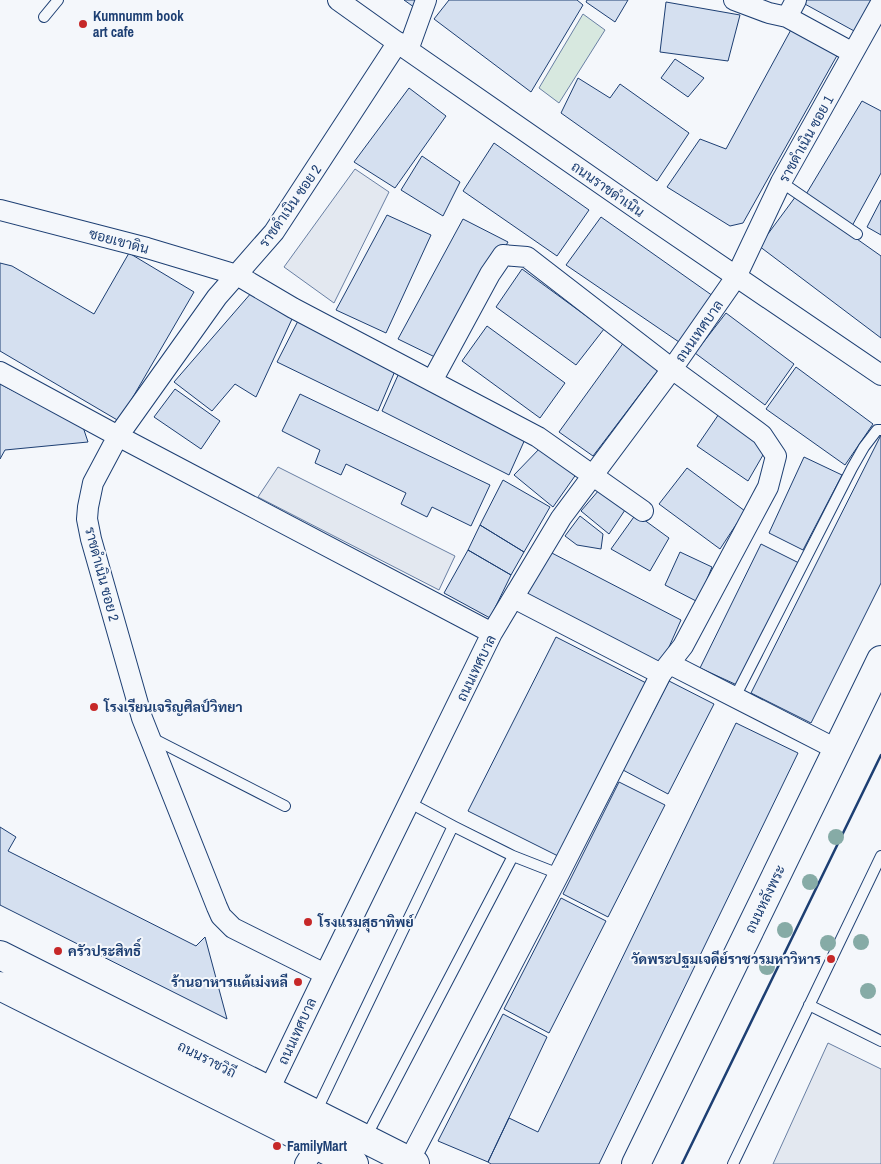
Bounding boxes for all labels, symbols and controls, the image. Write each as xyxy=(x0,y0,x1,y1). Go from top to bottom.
place label: Kumnumm book art cafe xyxy=(93,7,184,41)
marker: Kumnumm book art cafe xyxy=(77,18,89,30)
street label: ราชดำเนิน ซอย 1 xyxy=(775,92,838,186)
street label: ถนนราชดำเนิน xyxy=(568,157,648,221)
street label: ราชดำเนิน ซอย 2 xyxy=(255,161,325,251)
street label: ซอยเขาดิน xyxy=(87,224,151,258)
street label: ถนนเทศบาล xyxy=(671,296,727,366)
street label: ราชดำเนิน ซอย 2 xyxy=(81,525,123,623)
street label: ถนนเทศบาล xyxy=(452,632,500,704)
place label: โรงเรียนเจริญศิลป์วิทยา xyxy=(103,698,243,716)
marker: โรงเรียนเจริญศิลป์วิทยา xyxy=(88,701,100,713)
street label: ถนนหลังพระ xyxy=(741,862,789,936)
place label: โรงแรมสุธาทิพย์ xyxy=(317,913,415,933)
marker: โรงแรมสุธาทิพย์ xyxy=(302,916,314,928)
place label: ครัวประสิทธิ์ xyxy=(68,938,141,960)
marker: ครัวประสิทธิ์ xyxy=(52,945,64,957)
place label: วัดพระปฐมเจดีย์ราชวรมหาวิหาร xyxy=(631,950,821,969)
marker: วัดพระปฐมเจดีย์ราชวรมหาวิหาร xyxy=(825,953,837,965)
place label: ร้านอาหารแต้เม่งหลี xyxy=(171,973,288,991)
marker: ร้านอาหารแต้เม่งหลี xyxy=(292,976,304,988)
street label: ถนนเทศบาล xyxy=(274,995,320,1067)
street label: ถนนราชวิถี xyxy=(175,1037,239,1081)
place label: FamilyMart xyxy=(287,1137,347,1155)
marker: FamilyMart xyxy=(271,1140,283,1152)

